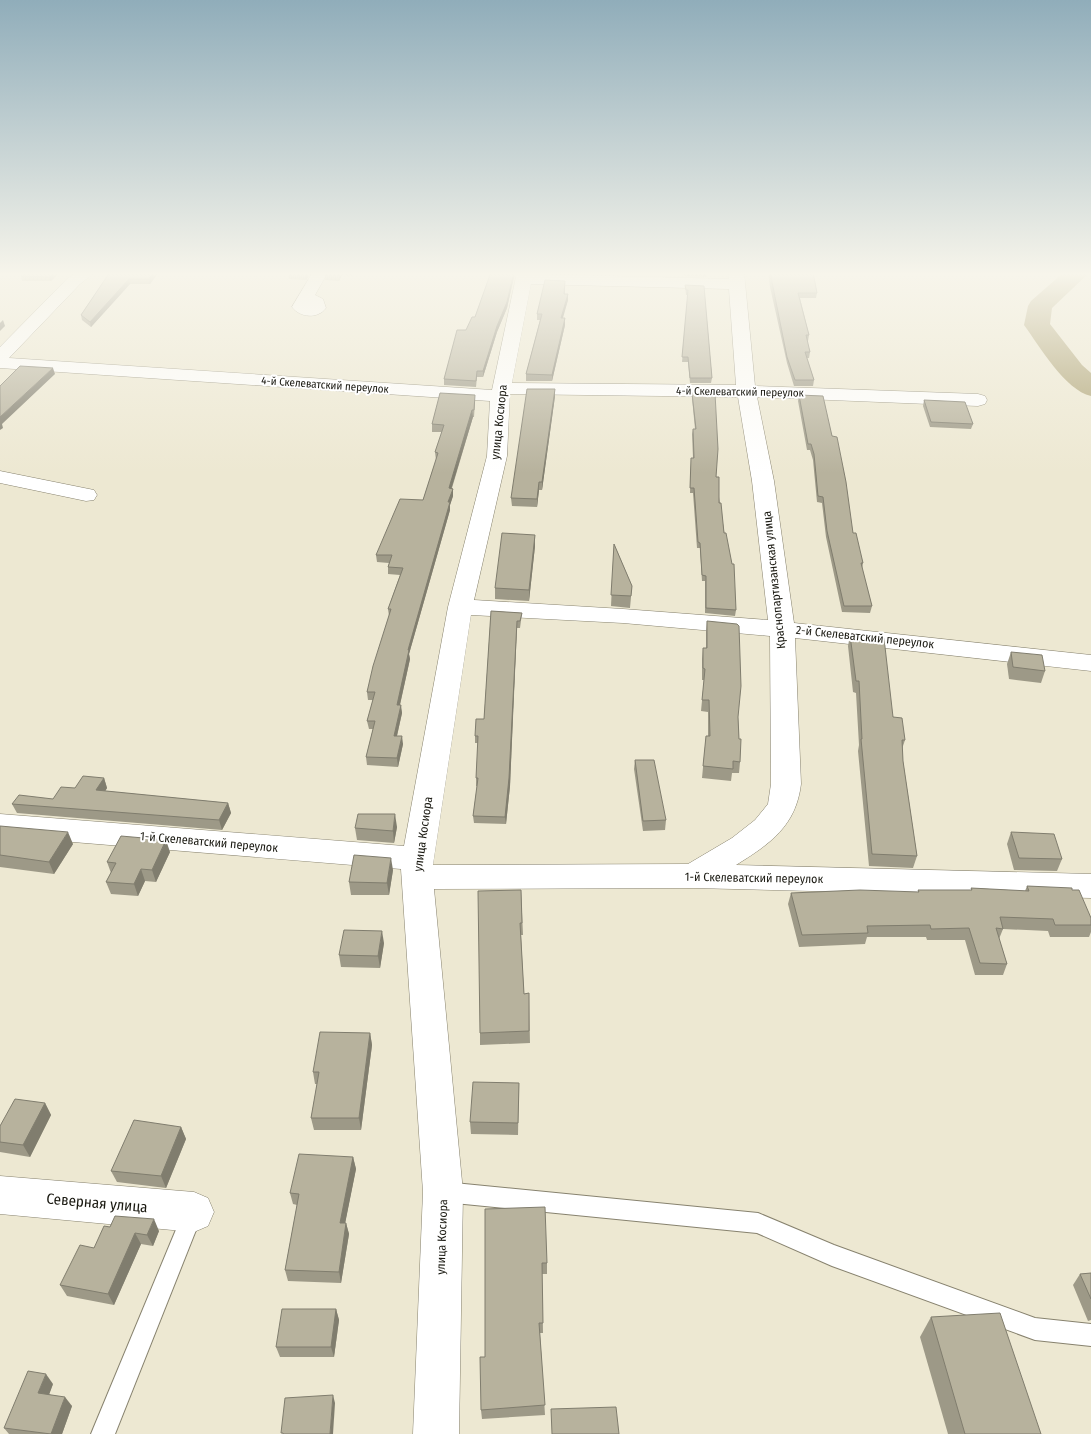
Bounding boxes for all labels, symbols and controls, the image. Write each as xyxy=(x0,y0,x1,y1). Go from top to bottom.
street label: 4-й Скелеватский переулок xyxy=(261,374,390,396)
street label: улица Косиора xyxy=(488,384,510,460)
street label: 4-й Скелеватский переулок xyxy=(676,384,805,400)
street label: Краснопартизанская улица xyxy=(760,510,788,650)
street label: 2-й Скелеватский переулок xyxy=(795,623,935,651)
street label: улица Косиора xyxy=(411,796,435,872)
street label: 1-й Скелеватский переулок xyxy=(140,829,279,855)
street label: 1-й Скелеватский переулок xyxy=(685,870,824,886)
street label: Северная улица xyxy=(46,1190,148,1216)
street label: улица Косиора xyxy=(434,1199,450,1275)

